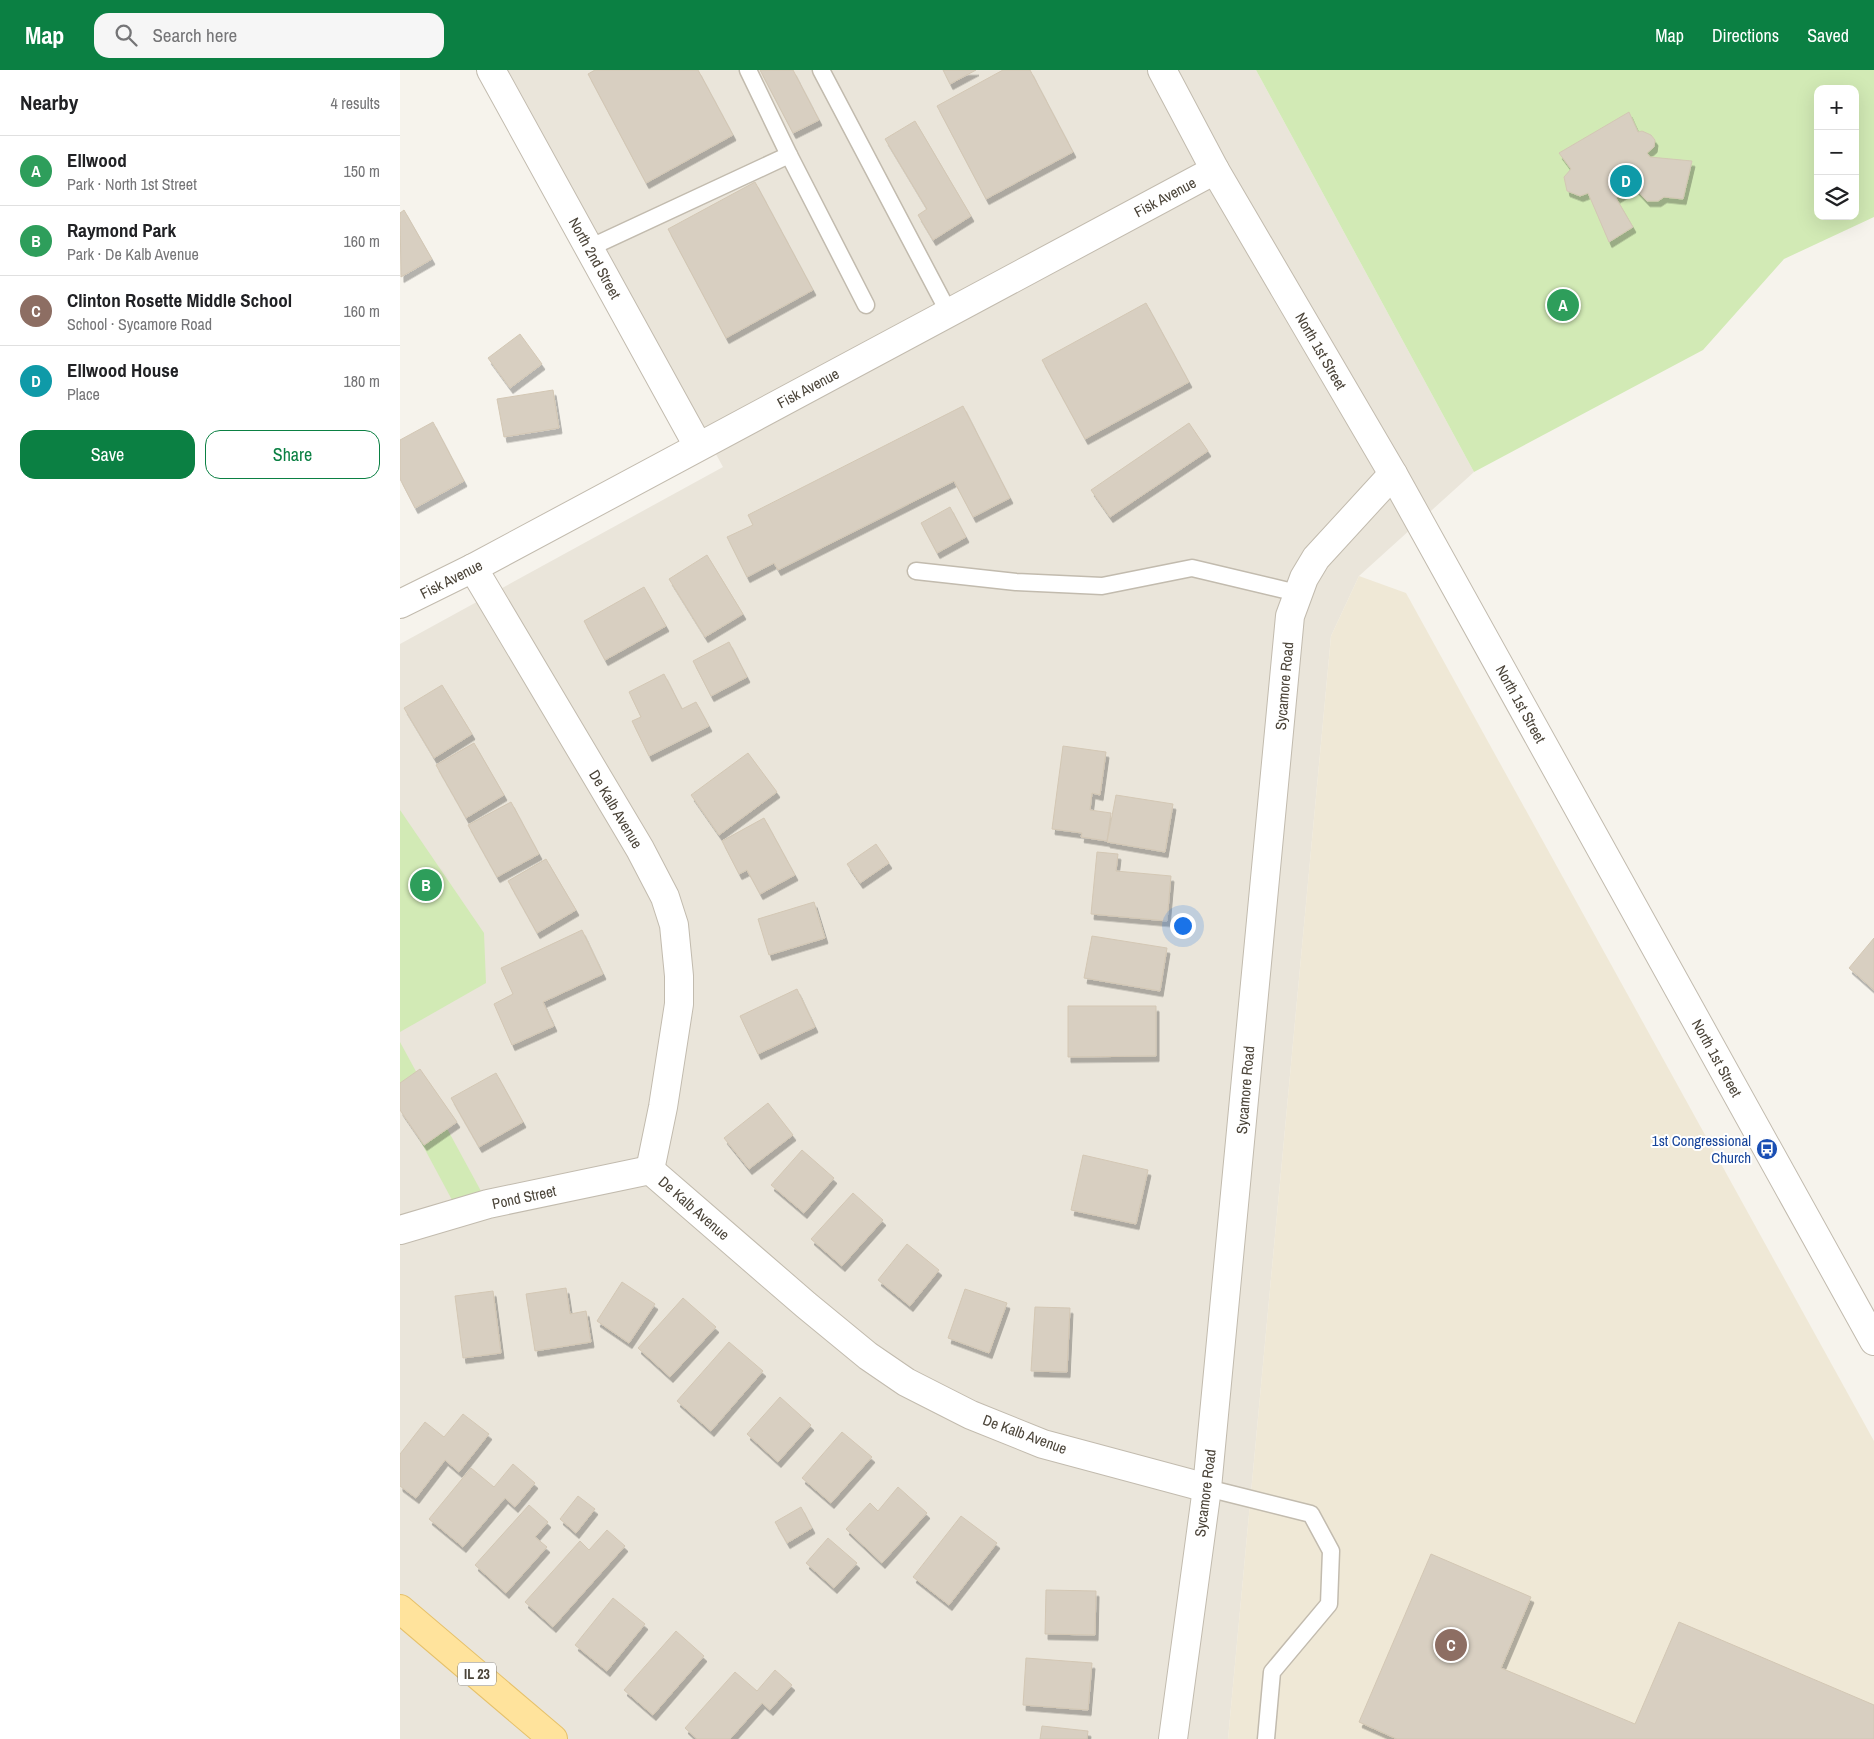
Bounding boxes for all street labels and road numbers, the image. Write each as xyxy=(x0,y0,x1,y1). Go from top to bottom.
street label: Fisk Avenue xyxy=(1130,172,1200,222)
street label: North 2nd Street xyxy=(564,213,626,303)
street label: North 1st Street xyxy=(1290,308,1352,394)
street label: Fisk Avenue xyxy=(773,363,843,413)
street label: Fisk Avenue xyxy=(416,554,486,604)
street label: Sycamore Road xyxy=(1270,641,1298,731)
street label: North 1st Street xyxy=(1491,661,1551,747)
street label: De Kalb Avenue xyxy=(584,766,648,852)
street label: North 1st Street xyxy=(1687,1015,1747,1101)
street label: Sycamore Road xyxy=(1231,1045,1259,1135)
street label: De Kalb Avenue xyxy=(654,1171,734,1245)
street label: Pond Street xyxy=(490,1180,559,1214)
street label: De Kalb Avenue xyxy=(980,1409,1070,1459)
street label: Sycamore Road xyxy=(1189,1448,1221,1538)
road number: IL 23 xyxy=(458,1662,496,1686)

